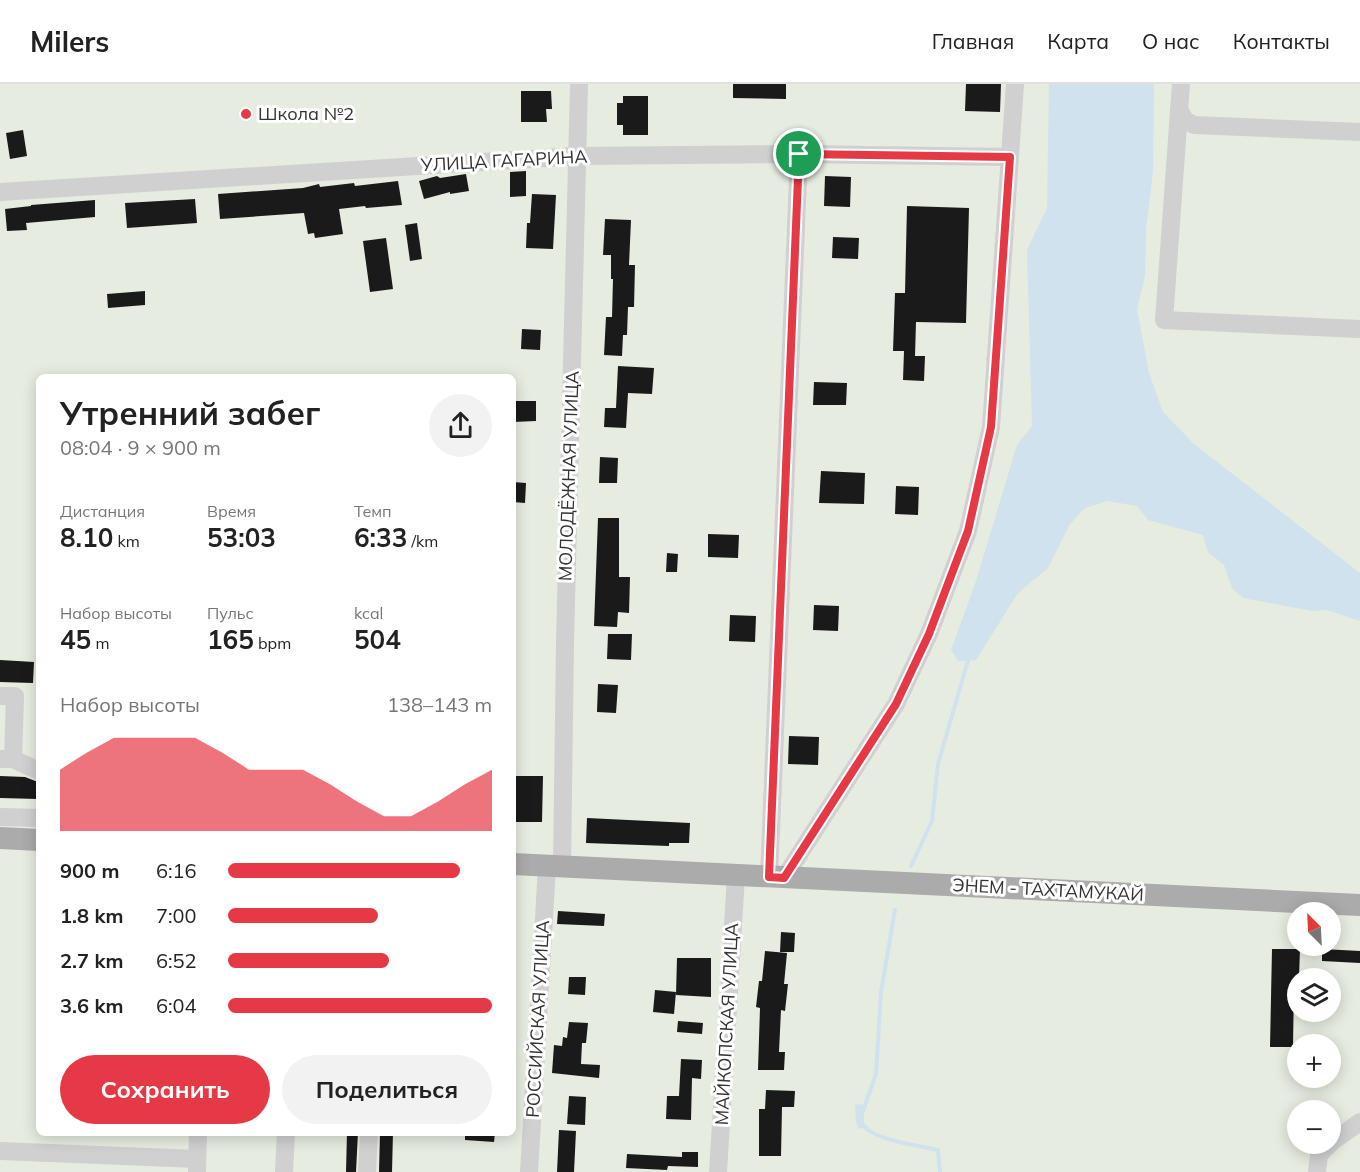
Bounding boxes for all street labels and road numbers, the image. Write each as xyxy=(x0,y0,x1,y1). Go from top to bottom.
street label: УЛИЦА ГАГАРИНА xyxy=(419,145,588,176)
street label: МОЛОДЁЖНАЯ УЛИЦА xyxy=(553,370,584,582)
street label: ЭНЕМ - ТАХТАМУКАЙ xyxy=(952,873,1144,906)
street label: РОССИЙСКАЯ УЛИЦА xyxy=(521,920,554,1118)
street label: МАЙКОПСКАЯ УЛИЦА xyxy=(710,922,743,1126)

